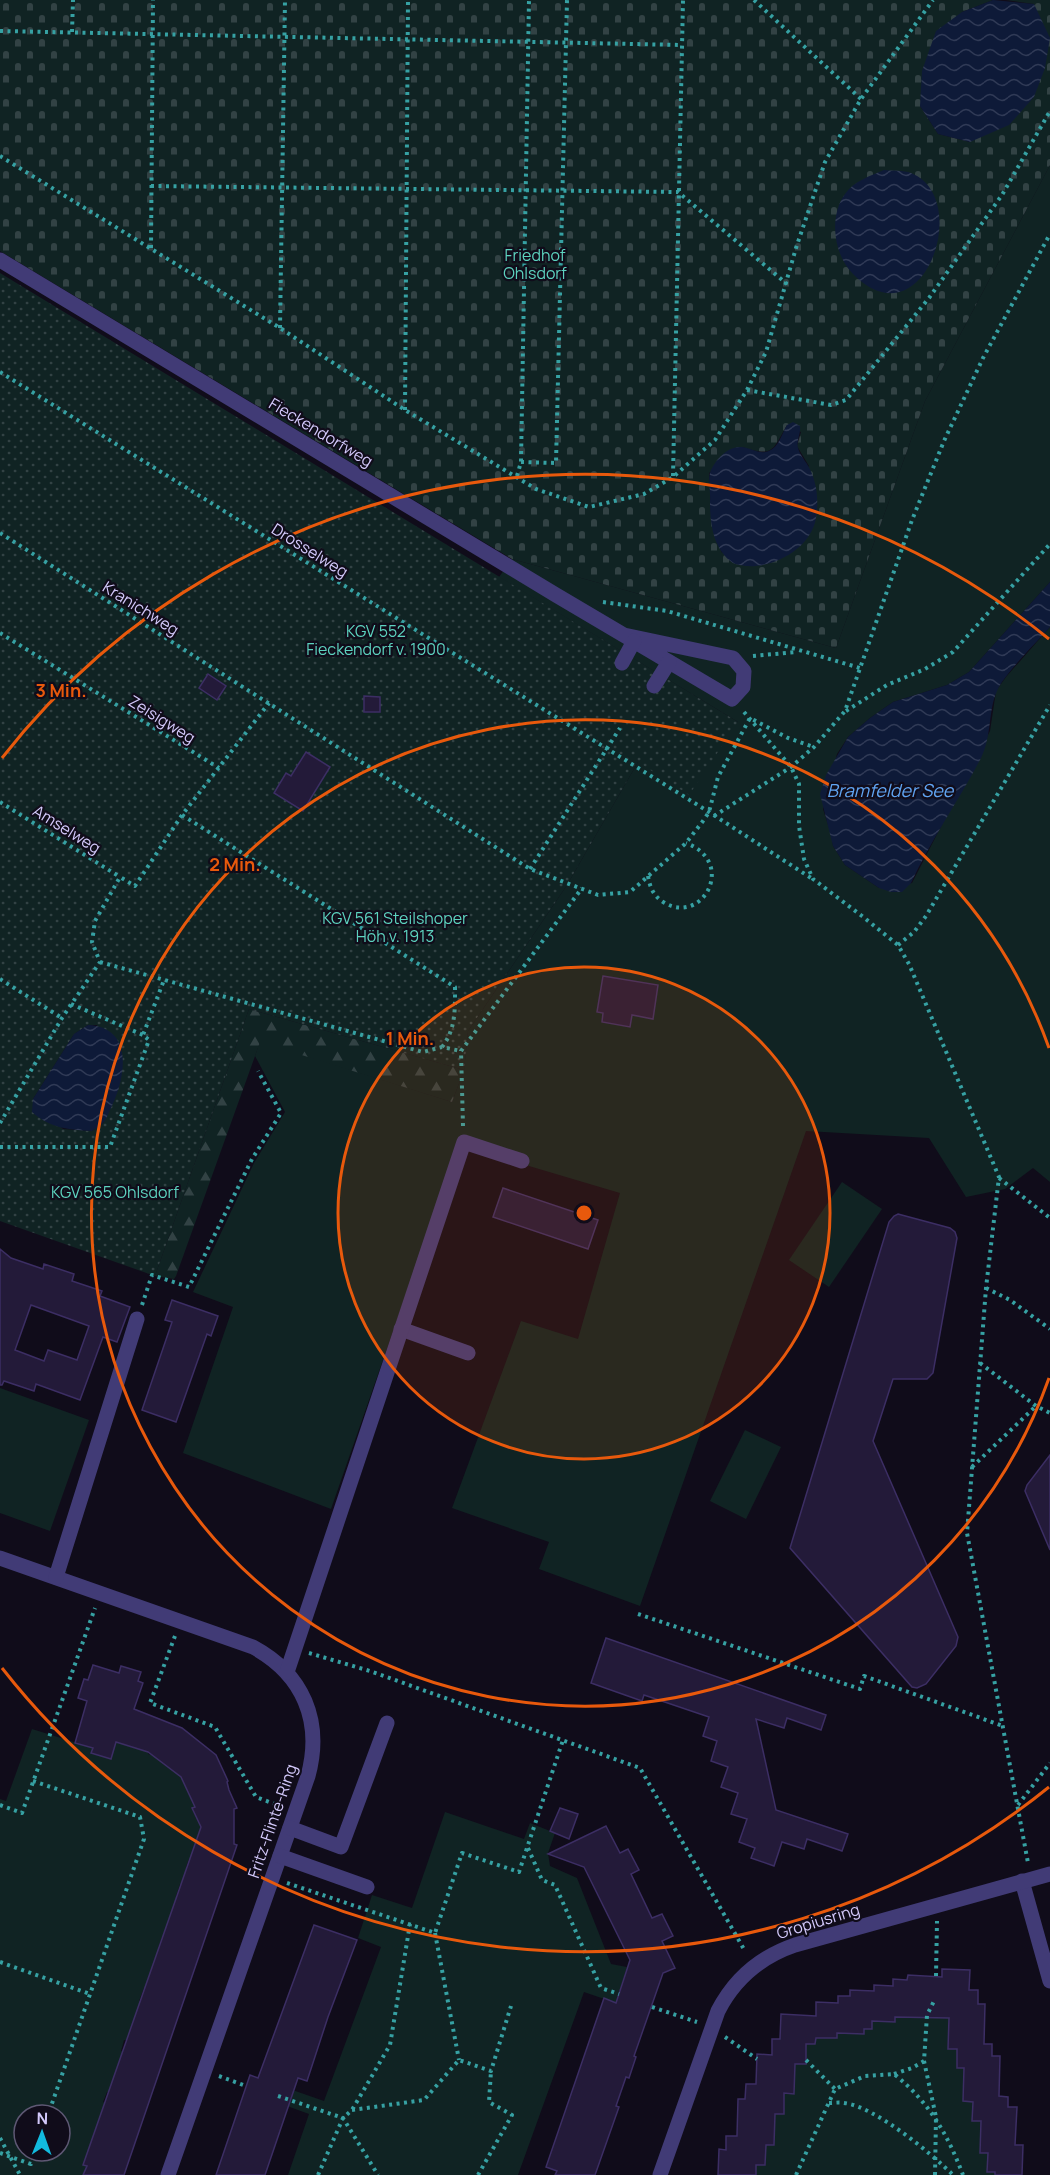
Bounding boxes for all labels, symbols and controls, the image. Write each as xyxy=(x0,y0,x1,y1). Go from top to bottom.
park label: Friedhof Ohlsdorf xyxy=(503,244,567,284)
street label: Fieckendorfweg xyxy=(265,392,377,472)
street label: Drosselweg xyxy=(268,518,352,582)
street label: Kranichweg xyxy=(99,576,183,640)
park label: KGV 552 Fieckendorf v. 1900 xyxy=(306,620,446,660)
text: 3 Min. xyxy=(35,678,87,702)
street label: Zeisigweg xyxy=(124,690,200,748)
water label: Bramfelder See xyxy=(827,778,955,802)
street label: Amselweg xyxy=(29,800,105,858)
text: 2 Min. xyxy=(209,852,261,876)
park label: KGV 561 Steilshoper Höh v. 1913 xyxy=(322,907,468,947)
text: 1 Min. xyxy=(386,1026,434,1050)
park label: KGV 565 Ohlsdorf xyxy=(51,1181,179,1203)
centre of rings xyxy=(574,1203,594,1223)
street label: Fritz-Flinte-Ring xyxy=(242,1761,302,1881)
street label: Gropiusring xyxy=(774,1898,862,1944)
north arrow xyxy=(12,2103,72,2163)
text: N xyxy=(36,2107,48,2129)

